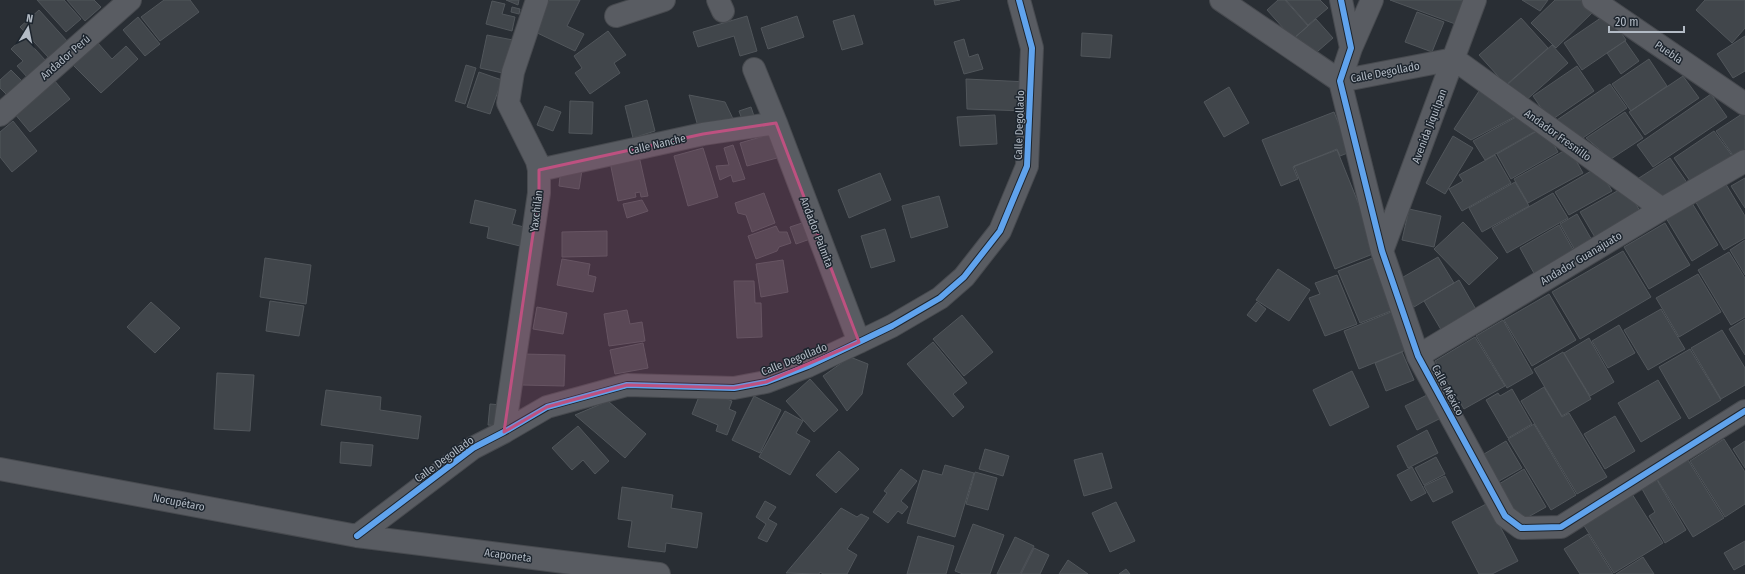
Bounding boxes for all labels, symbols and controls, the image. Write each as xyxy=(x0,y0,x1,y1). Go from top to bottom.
north arrow xyxy=(8,8,48,48)
scale bar xyxy=(1609,8,1684,34)
text: N xyxy=(25,12,34,26)
text: 20 m xyxy=(1615,15,1639,29)
street label: Andador Perú xyxy=(38,32,93,82)
street label: Puebla xyxy=(1652,38,1685,66)
street label: Calle Degollado xyxy=(1350,59,1421,86)
street label: Avenida Jiquilpan xyxy=(1409,87,1450,165)
street label: Calle Degollado xyxy=(1012,90,1027,160)
street label: Andador Fresnillo xyxy=(1522,107,1594,164)
street label: Calle Nanche xyxy=(627,132,687,157)
street label: Yaxchilán xyxy=(527,189,546,233)
street label: Andador Palmita xyxy=(797,195,836,269)
street label: Andador Guanajuato xyxy=(1538,229,1624,288)
street label: Calle Degollado xyxy=(759,340,829,379)
street label: Calle México xyxy=(1429,363,1466,418)
street label: Calle Degollado xyxy=(412,433,477,485)
street label: Nocupétaro xyxy=(152,491,206,514)
street label: Acaponeta xyxy=(484,546,532,565)

